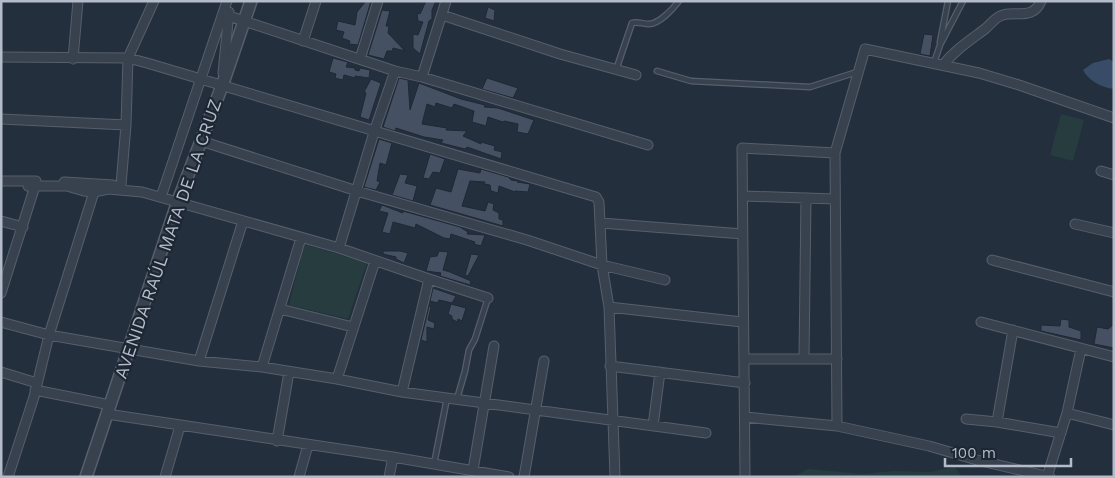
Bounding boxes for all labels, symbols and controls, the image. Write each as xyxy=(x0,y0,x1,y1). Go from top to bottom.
street label: AVENIDA RAÚL MATA DE LA CRUZ xyxy=(110,96,225,381)
scale bar xyxy=(945,436,1071,468)
text: 100 m xyxy=(952,444,996,462)

